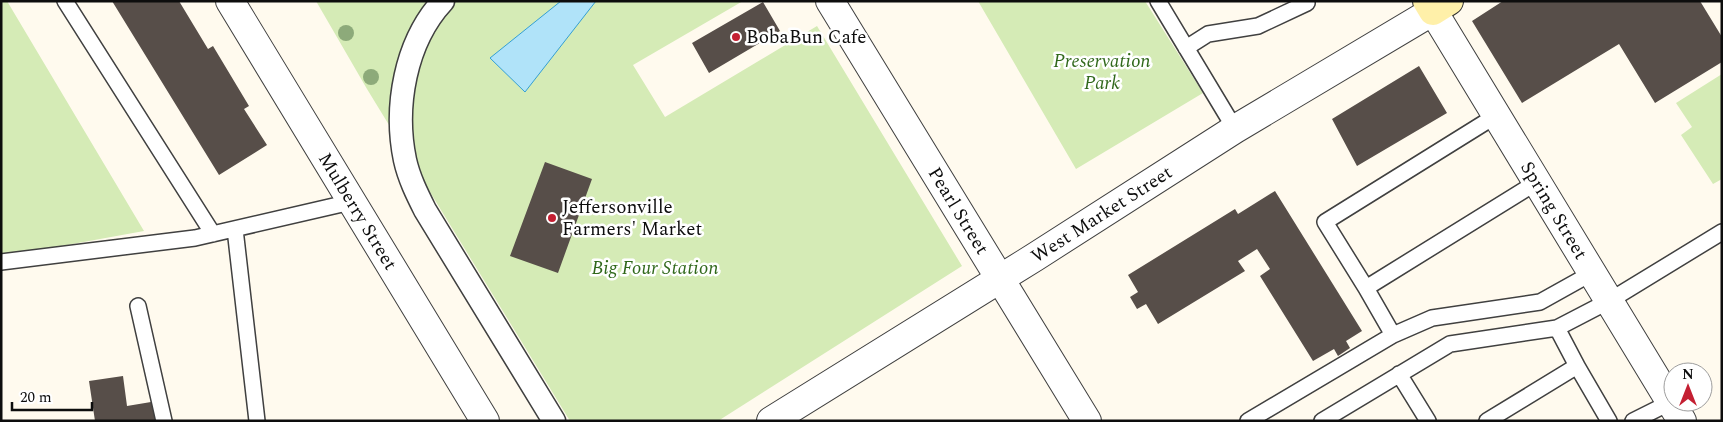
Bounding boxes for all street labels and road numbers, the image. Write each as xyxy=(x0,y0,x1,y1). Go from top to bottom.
street label: Mulberry Street xyxy=(311,147,405,276)
street label: Spring Street xyxy=(1513,156,1595,265)
street label: West Market Street xyxy=(1025,158,1178,270)
street label: Pearl Street xyxy=(920,161,997,260)

